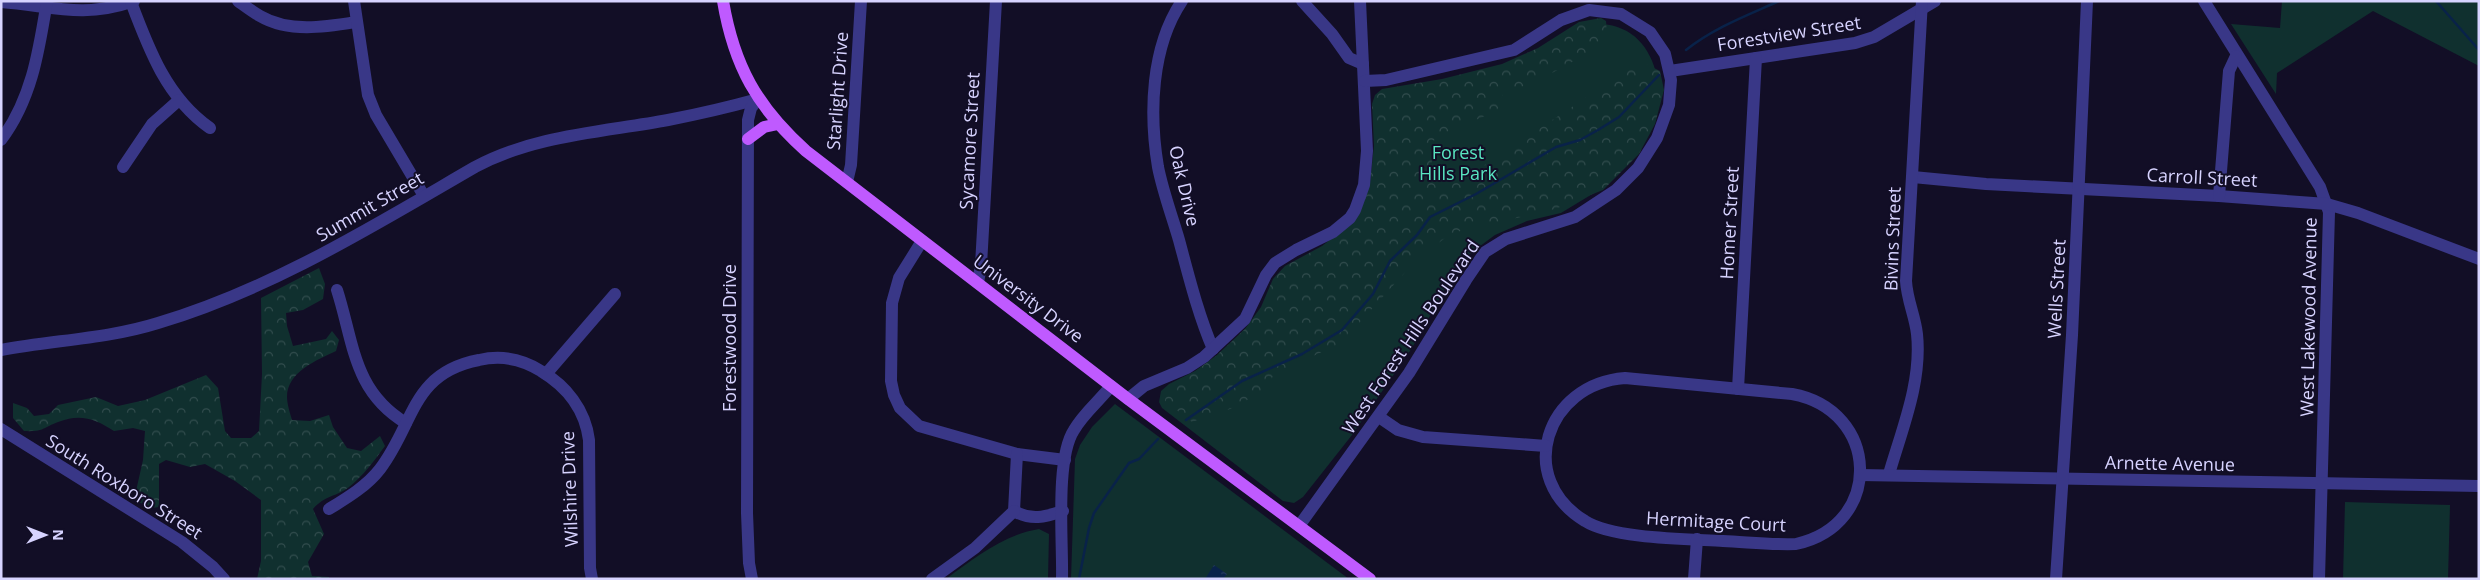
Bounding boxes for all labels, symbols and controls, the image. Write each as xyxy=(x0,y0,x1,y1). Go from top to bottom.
street label: Forestview Street xyxy=(1715,10,1862,56)
street label: Starlight Drive xyxy=(821,31,853,151)
street label: Sycamore Street xyxy=(953,72,985,210)
park label: Forest Hills Park xyxy=(1419,140,1497,185)
street label: Oak Drive xyxy=(1164,143,1206,229)
street label: Carroll Street xyxy=(2146,162,2258,192)
street label: Summit Street xyxy=(311,166,428,247)
street label: Homer Street xyxy=(1714,166,1744,280)
street label: Bivins Street xyxy=(1878,186,1906,291)
street label: West Lakewood Avenue xyxy=(2294,217,2322,417)
street label: West Forest Hills Boulevard xyxy=(1336,235,1484,438)
street label: Wells Street xyxy=(2041,239,2071,339)
street label: University Drive xyxy=(968,249,1089,348)
street label: Forestwood Drive xyxy=(717,264,741,412)
street label: South Roxboro Street xyxy=(42,428,207,544)
street label: Wilshire Drive xyxy=(555,431,583,547)
street label: Arnette Avenue xyxy=(2105,450,2235,476)
street label: Hermitage Court xyxy=(1646,505,1787,537)
north arrow xyxy=(20,510,70,560)
text: N xyxy=(49,529,68,541)

